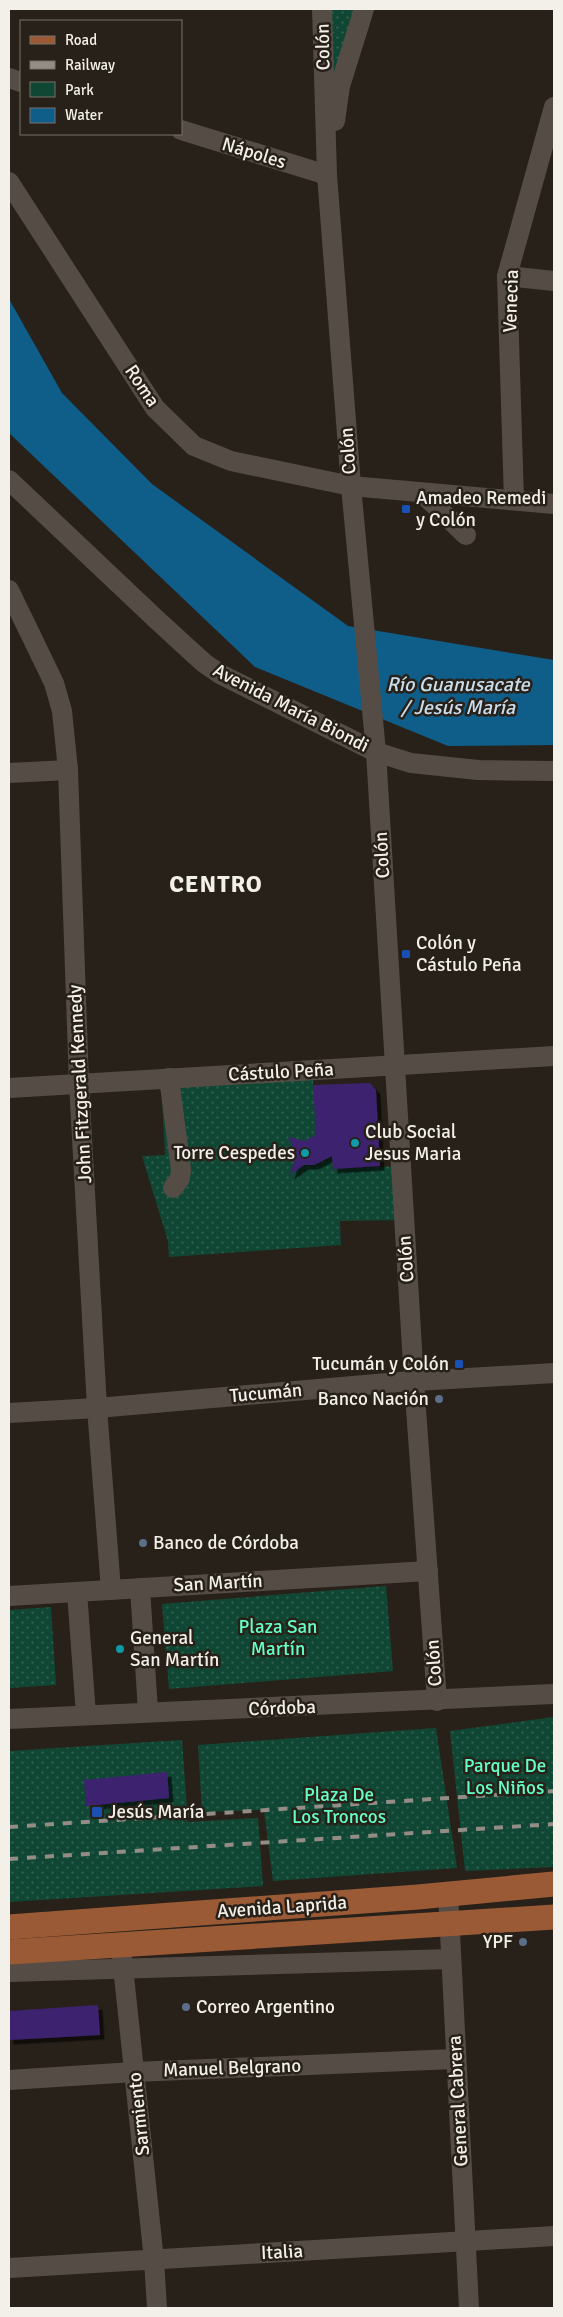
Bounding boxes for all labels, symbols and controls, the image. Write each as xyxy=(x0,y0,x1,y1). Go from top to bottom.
legend xyxy=(20,20,182,135)
street label: Colón xyxy=(311,23,335,71)
text: Road xyxy=(65,31,97,49)
text: Railway xyxy=(65,56,115,74)
text: Park xyxy=(65,81,94,99)
text: Water xyxy=(65,106,103,124)
street label: Nápoles xyxy=(219,132,289,174)
street label: Venecia xyxy=(498,269,524,333)
street label: Roma xyxy=(119,360,165,412)
street label: Colón xyxy=(334,427,362,475)
place label: Amadeo Remedi y Colón xyxy=(416,486,546,532)
marker: Amadeo Remedi y Colón xyxy=(400,503,412,515)
street label: Avenida María Biondi xyxy=(209,658,373,758)
water label: Río Guanusacate / Jesús María xyxy=(386,672,530,720)
street label: Colón xyxy=(369,831,395,879)
district label: CENTRO xyxy=(169,869,263,899)
place label: Colón y Cástulo Peña xyxy=(416,931,522,977)
marker: Colón y Cástulo Peña xyxy=(400,948,412,960)
street label: John Fitzgerald Kennedy xyxy=(63,984,97,1184)
street label: Cástulo Peña xyxy=(228,1057,334,1087)
place label: Club Social Jesus Maria xyxy=(365,1120,461,1166)
marker: Club Social Jesus Maria xyxy=(349,1137,361,1149)
place label: Torre Cespedes xyxy=(173,1141,295,1165)
marker: Torre Cespedes xyxy=(299,1147,311,1159)
street label: Colón xyxy=(392,1235,420,1283)
place label: Tucumán y Colón xyxy=(312,1352,449,1376)
marker: Tucumán y Colón xyxy=(453,1358,465,1370)
street label: Tucumán xyxy=(229,1378,303,1408)
place label: Banco Nación xyxy=(318,1387,429,1411)
marker: Banco Nación xyxy=(433,1393,445,1405)
place label: Banco de Córdoba xyxy=(153,1531,299,1555)
marker: Banco de Córdoba xyxy=(137,1537,149,1549)
street label: San Martín xyxy=(173,1569,263,1597)
park label: Plaza San Martín xyxy=(239,1615,317,1661)
place label: General San Martín xyxy=(130,1626,219,1672)
street label: Colón xyxy=(420,1639,448,1687)
marker: General San Martín xyxy=(114,1643,126,1655)
street label: Córdoba xyxy=(248,1695,316,1721)
park label: Parque De Los Niños xyxy=(464,1754,546,1800)
park label: Plaza De Los Troncos xyxy=(292,1783,386,1829)
place label: Jesús María xyxy=(108,1800,204,1824)
marker: Jesús María xyxy=(90,1805,104,1819)
street label: Avenida Laprida xyxy=(216,1890,348,1924)
place label: YPF xyxy=(483,1930,513,1954)
marker: YPF xyxy=(517,1936,529,1948)
place label: Correo Argentino xyxy=(196,1995,335,2019)
marker: Correo Argentino xyxy=(180,2001,192,2013)
street label: General Cabrera xyxy=(443,2035,473,2167)
street label: Manuel Belgrano xyxy=(163,2054,302,2082)
street label: Sarmiento xyxy=(123,2071,155,2157)
street label: Italia xyxy=(260,2239,304,2265)

